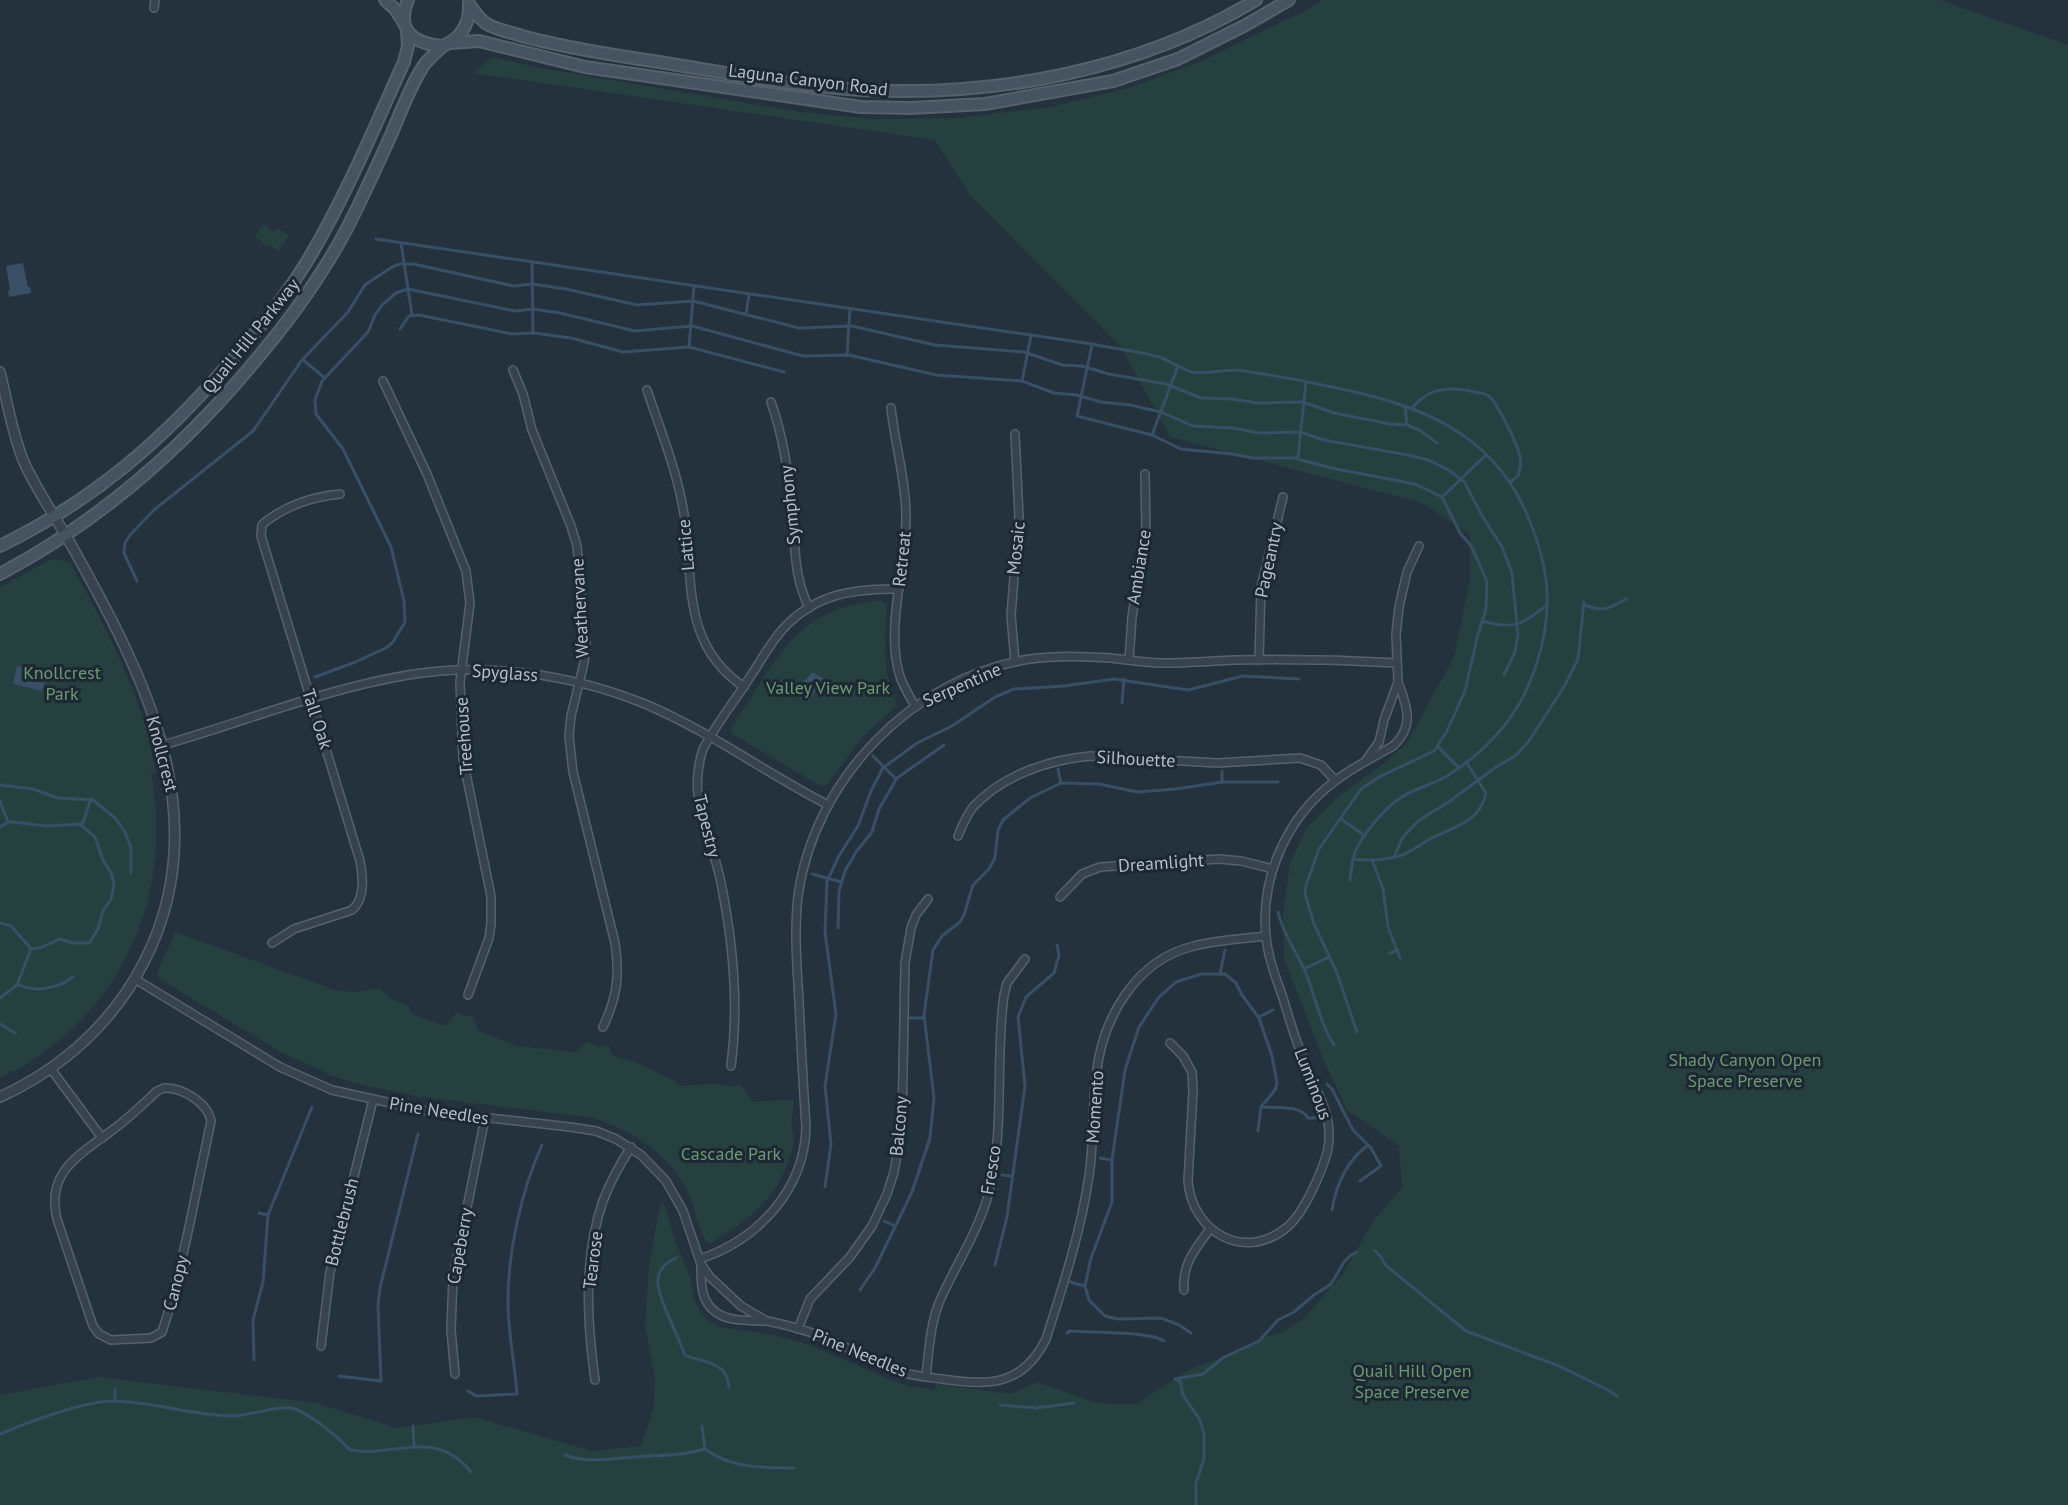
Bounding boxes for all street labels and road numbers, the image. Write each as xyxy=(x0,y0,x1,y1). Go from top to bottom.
street label: Laguna Canyon Road xyxy=(727,58,889,101)
street label: Quail Hill Parkway xyxy=(197,273,305,398)
street label: Symphony xyxy=(774,463,805,546)
street label: Lattice xyxy=(672,518,699,572)
street label: Pageantry xyxy=(1249,519,1288,600)
street label: Mosaic xyxy=(1001,520,1030,576)
street label: Ambiance xyxy=(1121,528,1156,606)
street label: Retreat xyxy=(887,530,916,588)
street label: Weathervane xyxy=(565,557,594,659)
street label: Serpentine xyxy=(919,657,1005,712)
street label: Spyglass xyxy=(471,659,539,686)
street label: Tall Oak xyxy=(297,686,338,752)
street label: Treehouse xyxy=(449,696,478,776)
street label: Knollcrest xyxy=(141,713,184,794)
street label: Silhouette xyxy=(1096,745,1176,772)
street label: Tapestry xyxy=(689,792,727,860)
street label: Dreamlight xyxy=(1117,848,1205,877)
street label: Luminous xyxy=(1289,1045,1338,1123)
street label: Momento xyxy=(1080,1070,1109,1144)
street label: Pine Needles xyxy=(388,1091,491,1130)
street label: Balcony xyxy=(884,1094,913,1157)
street label: Fresco xyxy=(975,1144,1006,1196)
street label: Bottlebrush xyxy=(320,1176,364,1268)
street label: Capeberry xyxy=(441,1205,478,1286)
street label: Tearose xyxy=(578,1230,607,1290)
street label: Canopy xyxy=(158,1252,194,1313)
street label: Pine Needles xyxy=(809,1323,911,1382)

